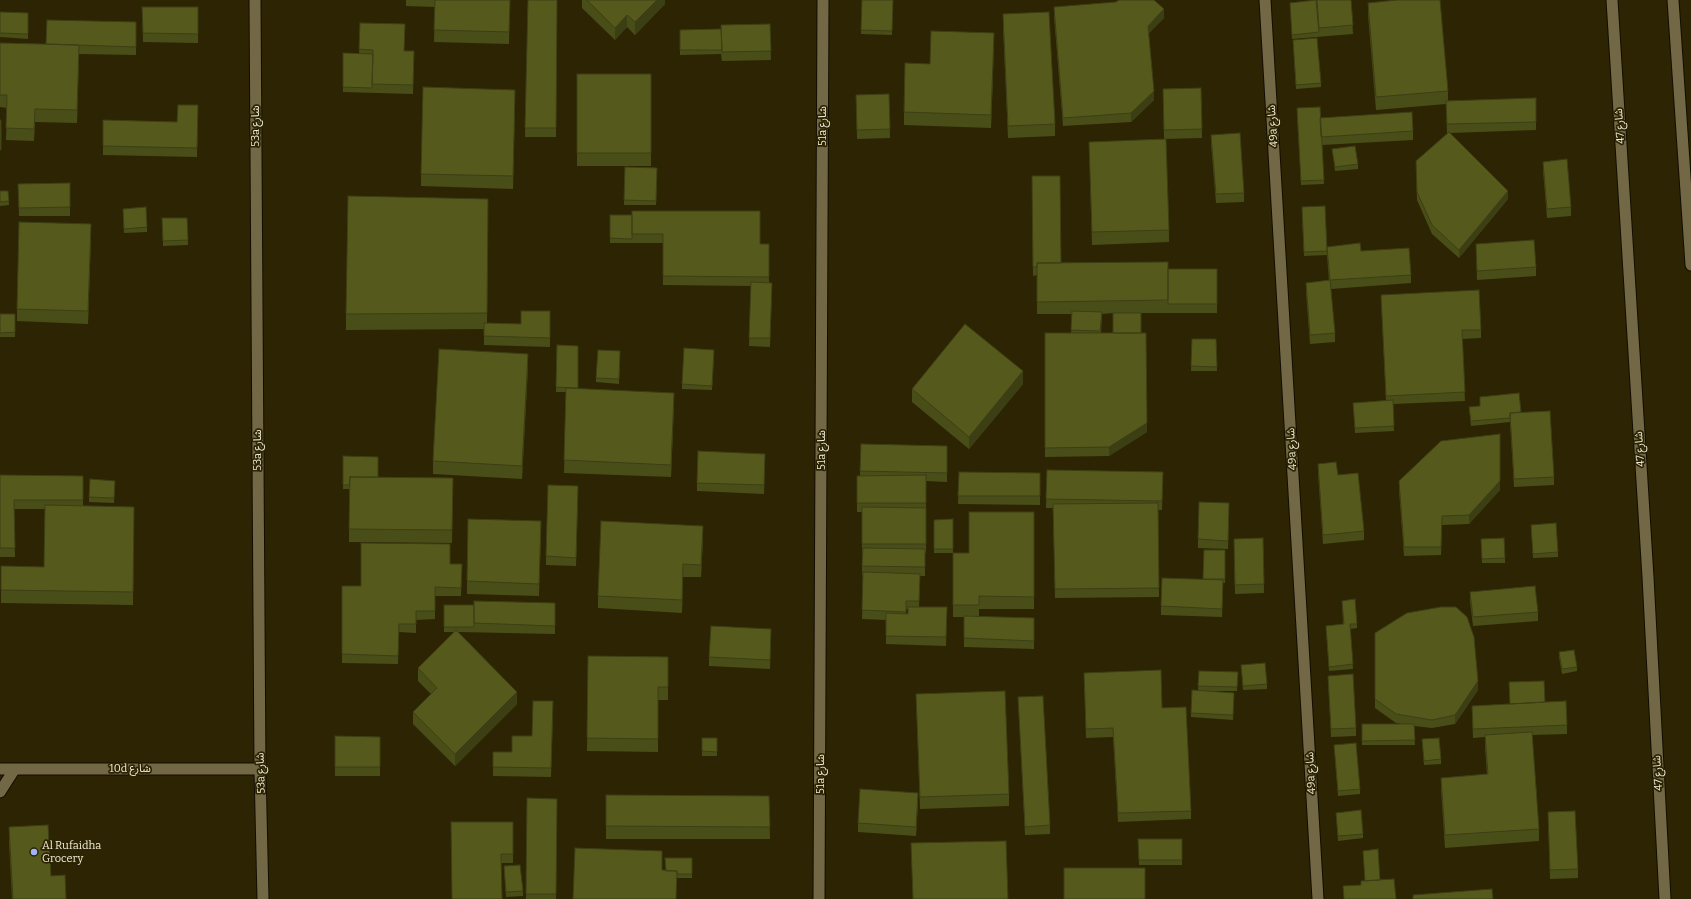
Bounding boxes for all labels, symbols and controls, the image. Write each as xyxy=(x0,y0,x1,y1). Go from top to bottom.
street label: 49a شارع xyxy=(1265,104,1281,148)
street label: 53a شارع xyxy=(249,105,263,147)
street label: 51a شارع xyxy=(816,106,830,146)
street label: شارع 47 xyxy=(1612,108,1628,144)
street label: 49a شارع xyxy=(1284,427,1300,471)
street label: 53a شارع xyxy=(251,429,265,471)
street label: 51a شارع xyxy=(815,430,829,470)
street label: شارع 47 xyxy=(1632,431,1648,467)
street label: 49a شارع xyxy=(1303,751,1319,795)
street label: 53a شارع xyxy=(254,752,268,794)
street label: 51a شارع xyxy=(814,754,828,794)
street label: شارع 47 xyxy=(1650,755,1666,791)
street label: 10d شارع xyxy=(109,762,151,776)
place label: Al Rufaidha Grocery xyxy=(42,839,101,865)
marker: Al Rufaidha Grocery xyxy=(29,847,39,857)

